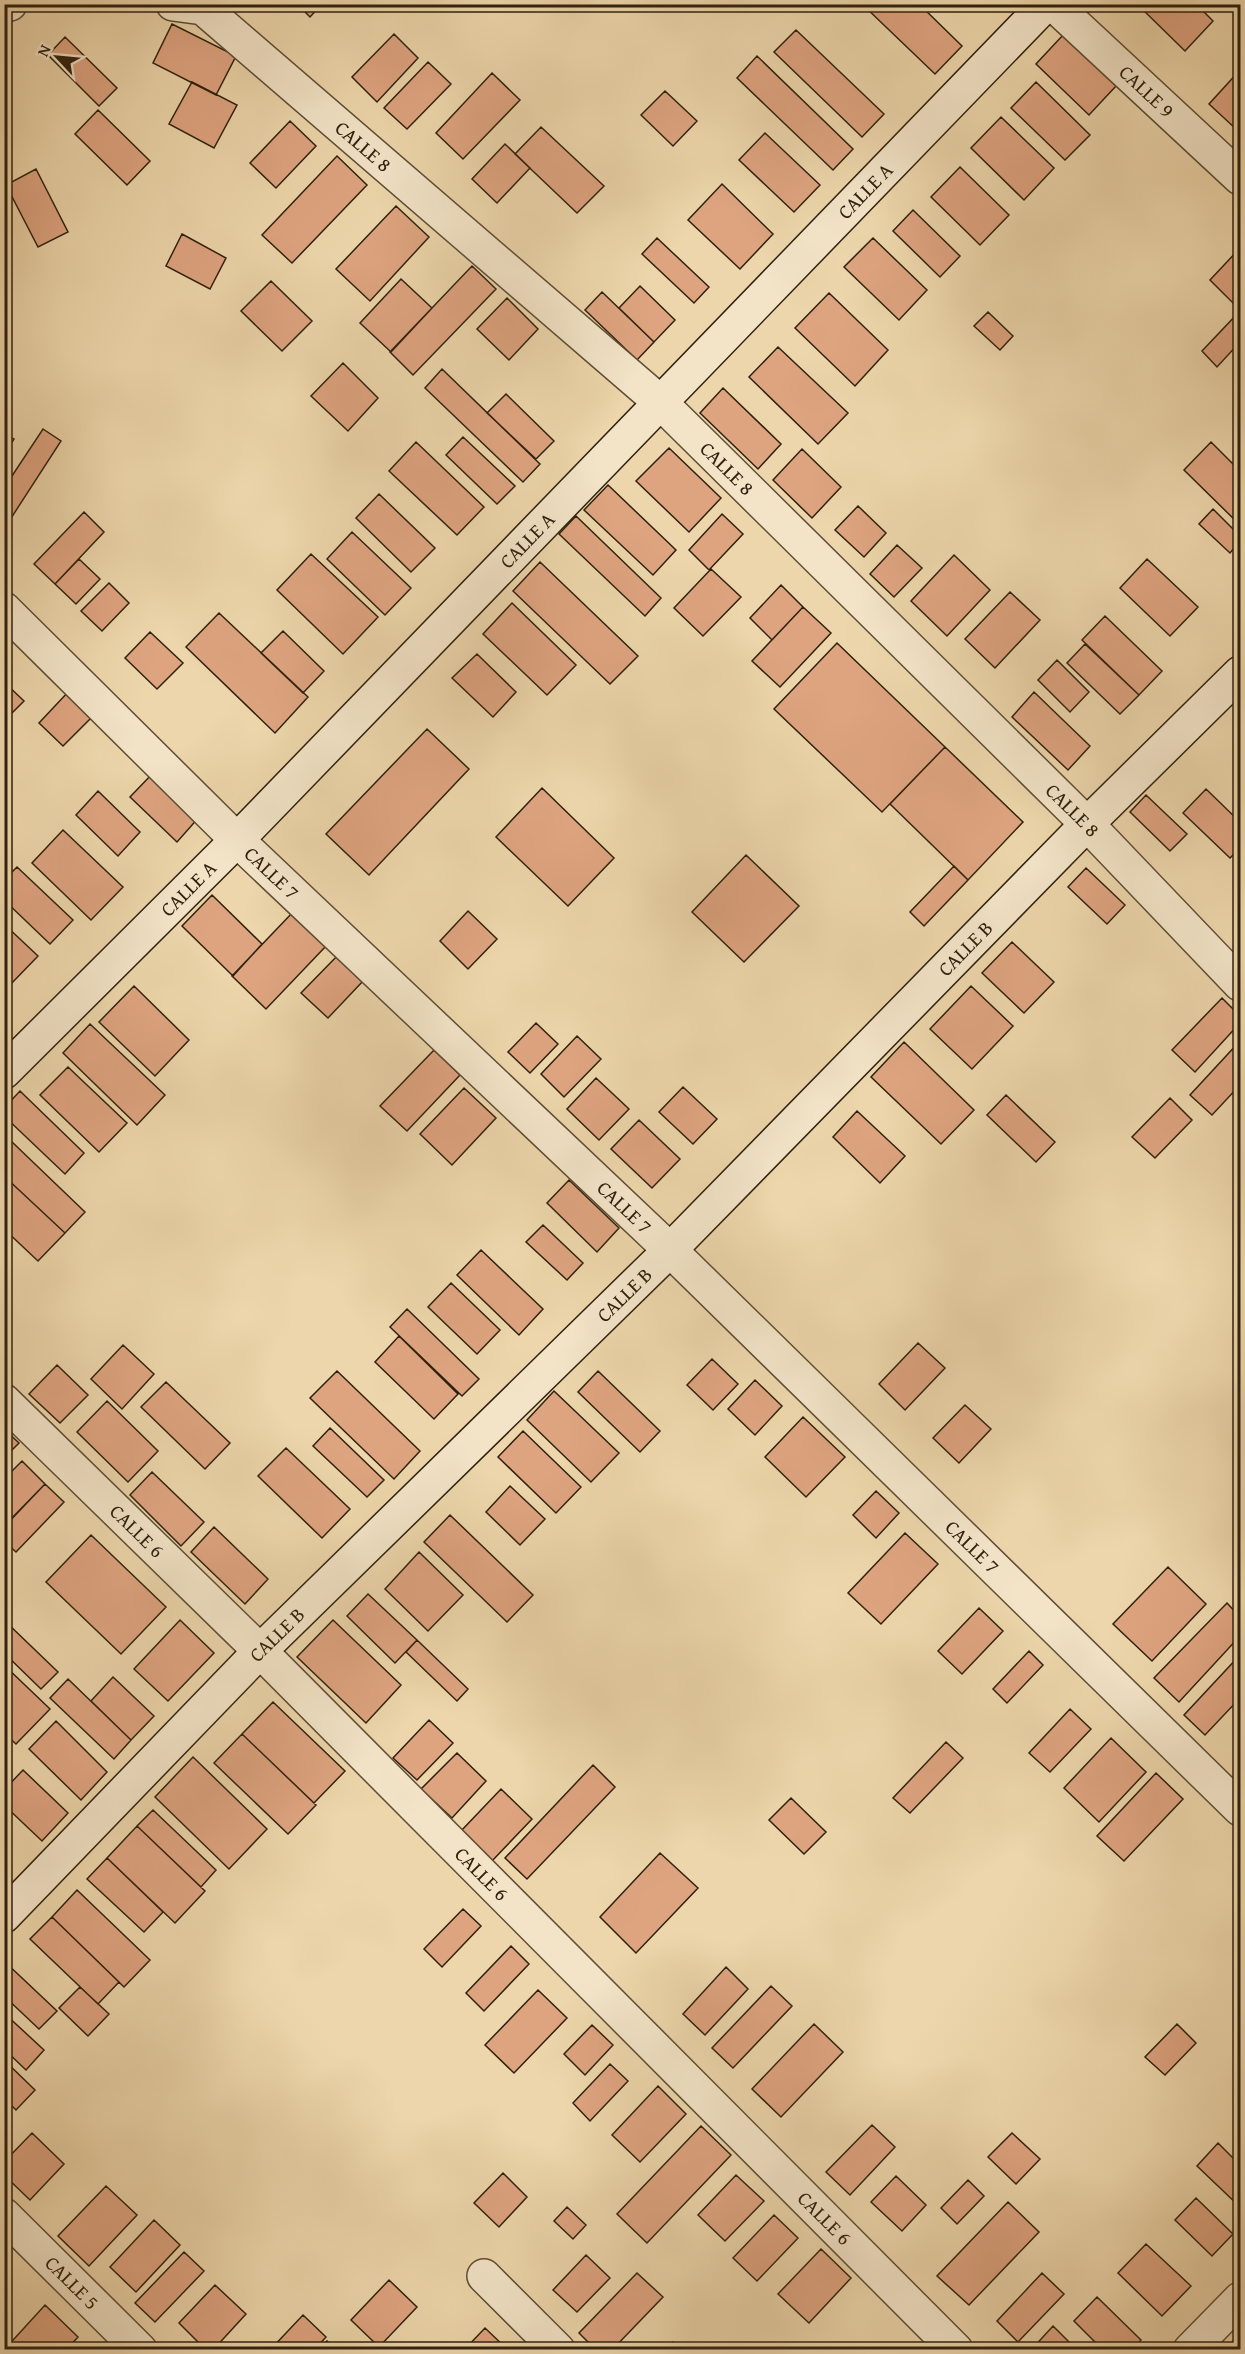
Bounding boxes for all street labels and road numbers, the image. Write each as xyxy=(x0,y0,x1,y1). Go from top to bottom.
street label: CALLE 9 xyxy=(1113,58,1181,124)
street label: CALLE 8 xyxy=(329,113,398,178)
street label: CALLE A xyxy=(830,156,899,225)
street label: CALLE 8 xyxy=(694,434,761,502)
street label: CALLE A xyxy=(492,505,561,575)
street label: CALLE 8 xyxy=(1039,776,1107,843)
street label: CALLE 7 xyxy=(238,839,306,906)
street label: CALLE A xyxy=(153,854,222,923)
street label: CALLE B xyxy=(931,914,999,982)
street label: CALLE 7 xyxy=(591,1173,659,1240)
street label: CALLE B xyxy=(590,1260,658,1328)
street label: CALLE 6 xyxy=(104,1497,171,1564)
street label: CALLE 7 xyxy=(939,1513,1007,1580)
street label: CALLE B xyxy=(242,1600,311,1668)
street label: CALLE 6 xyxy=(448,1840,516,1907)
street label: CALLE 6 xyxy=(791,2184,859,2251)
street label: CALLE 5 xyxy=(39,2249,106,2316)

